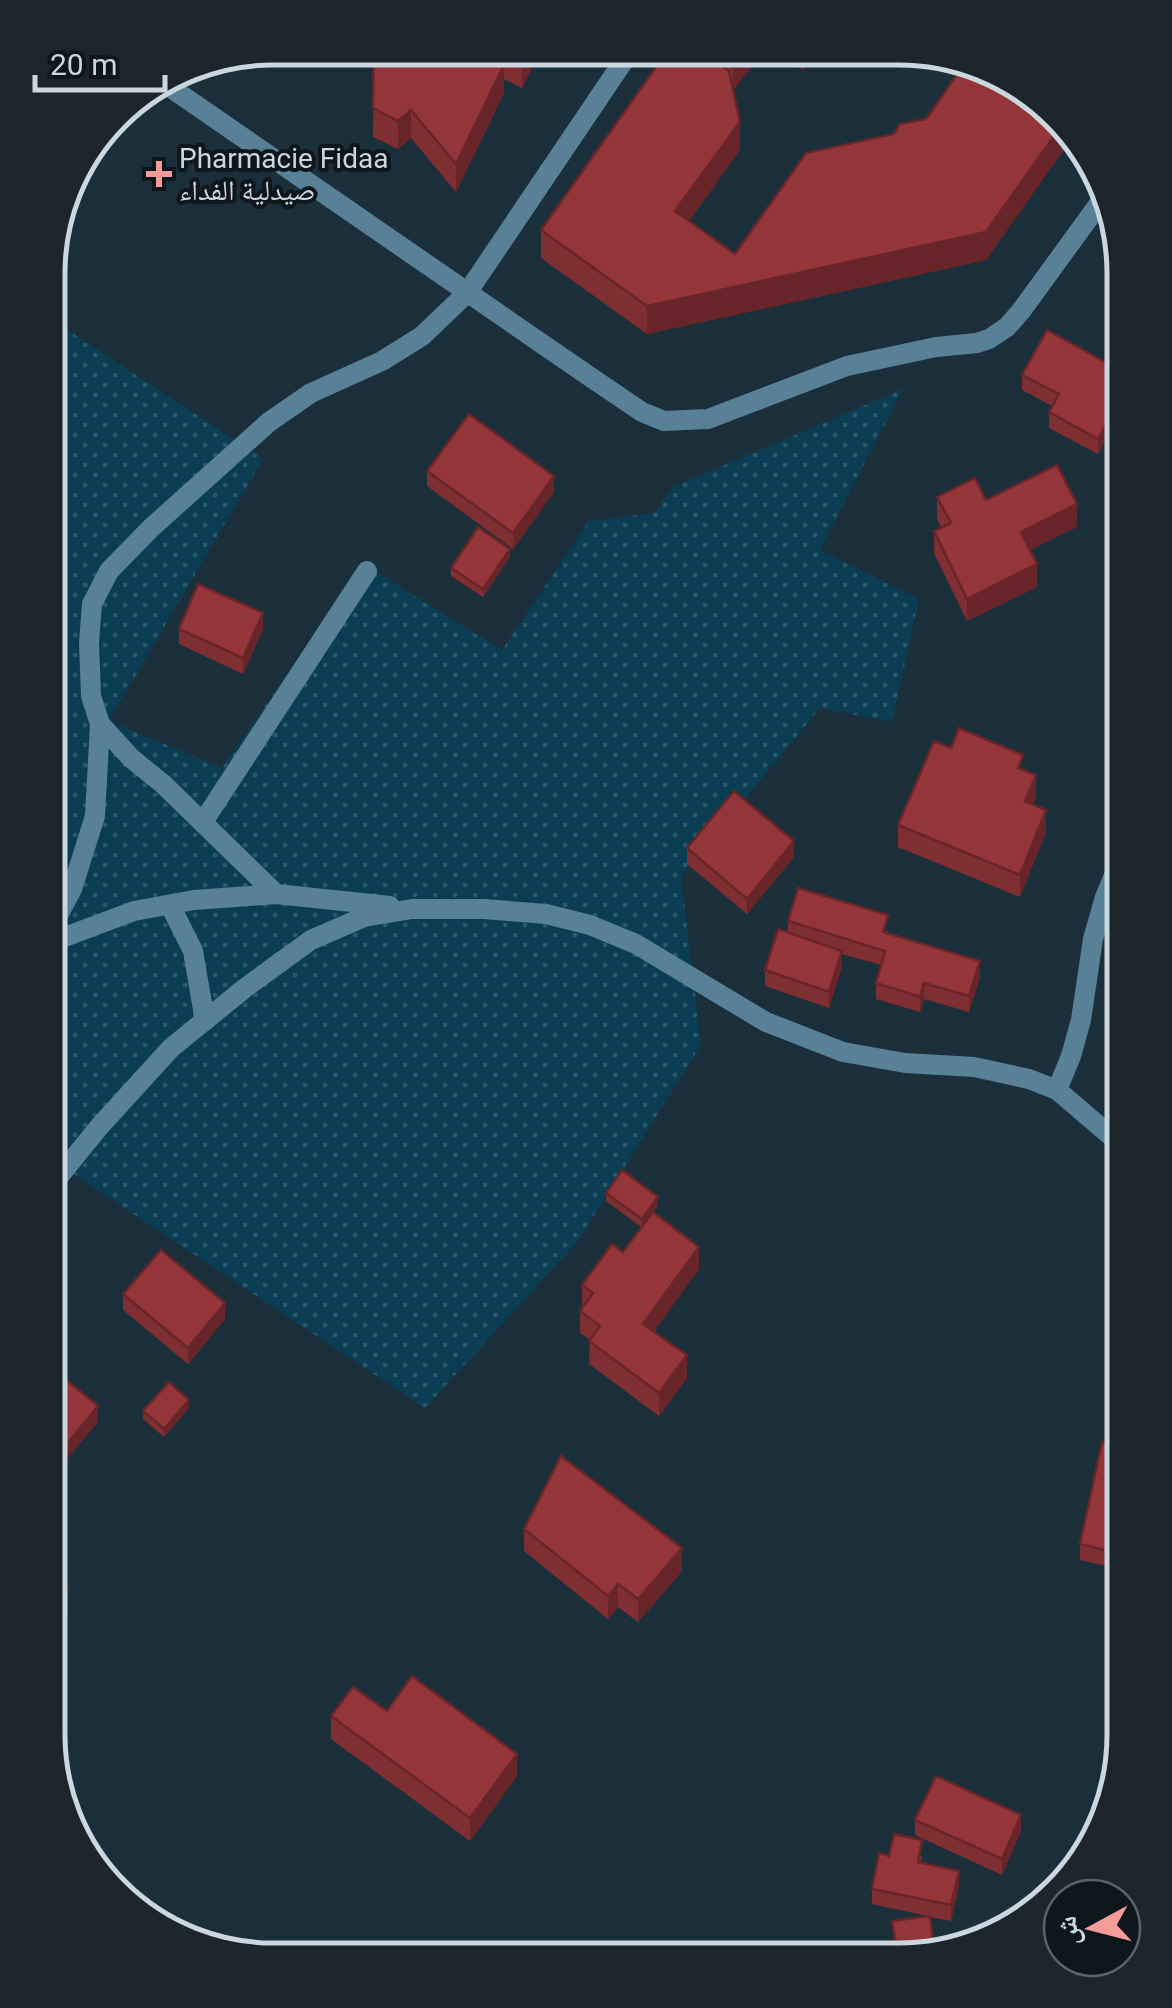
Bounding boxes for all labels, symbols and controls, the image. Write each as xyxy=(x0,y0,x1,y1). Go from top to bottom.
scale bar xyxy=(35,30,165,92)
text: 20 m xyxy=(50,47,117,82)
place label: Pharmacie Fidaa صيدلية الفداء xyxy=(179,142,388,207)
marker: Pharmacie Fidaa صيدلية الفداء xyxy=(148,163,170,185)
north arrow xyxy=(1042,1878,1142,1978)
text: ش xyxy=(1049,1914,1086,1948)

